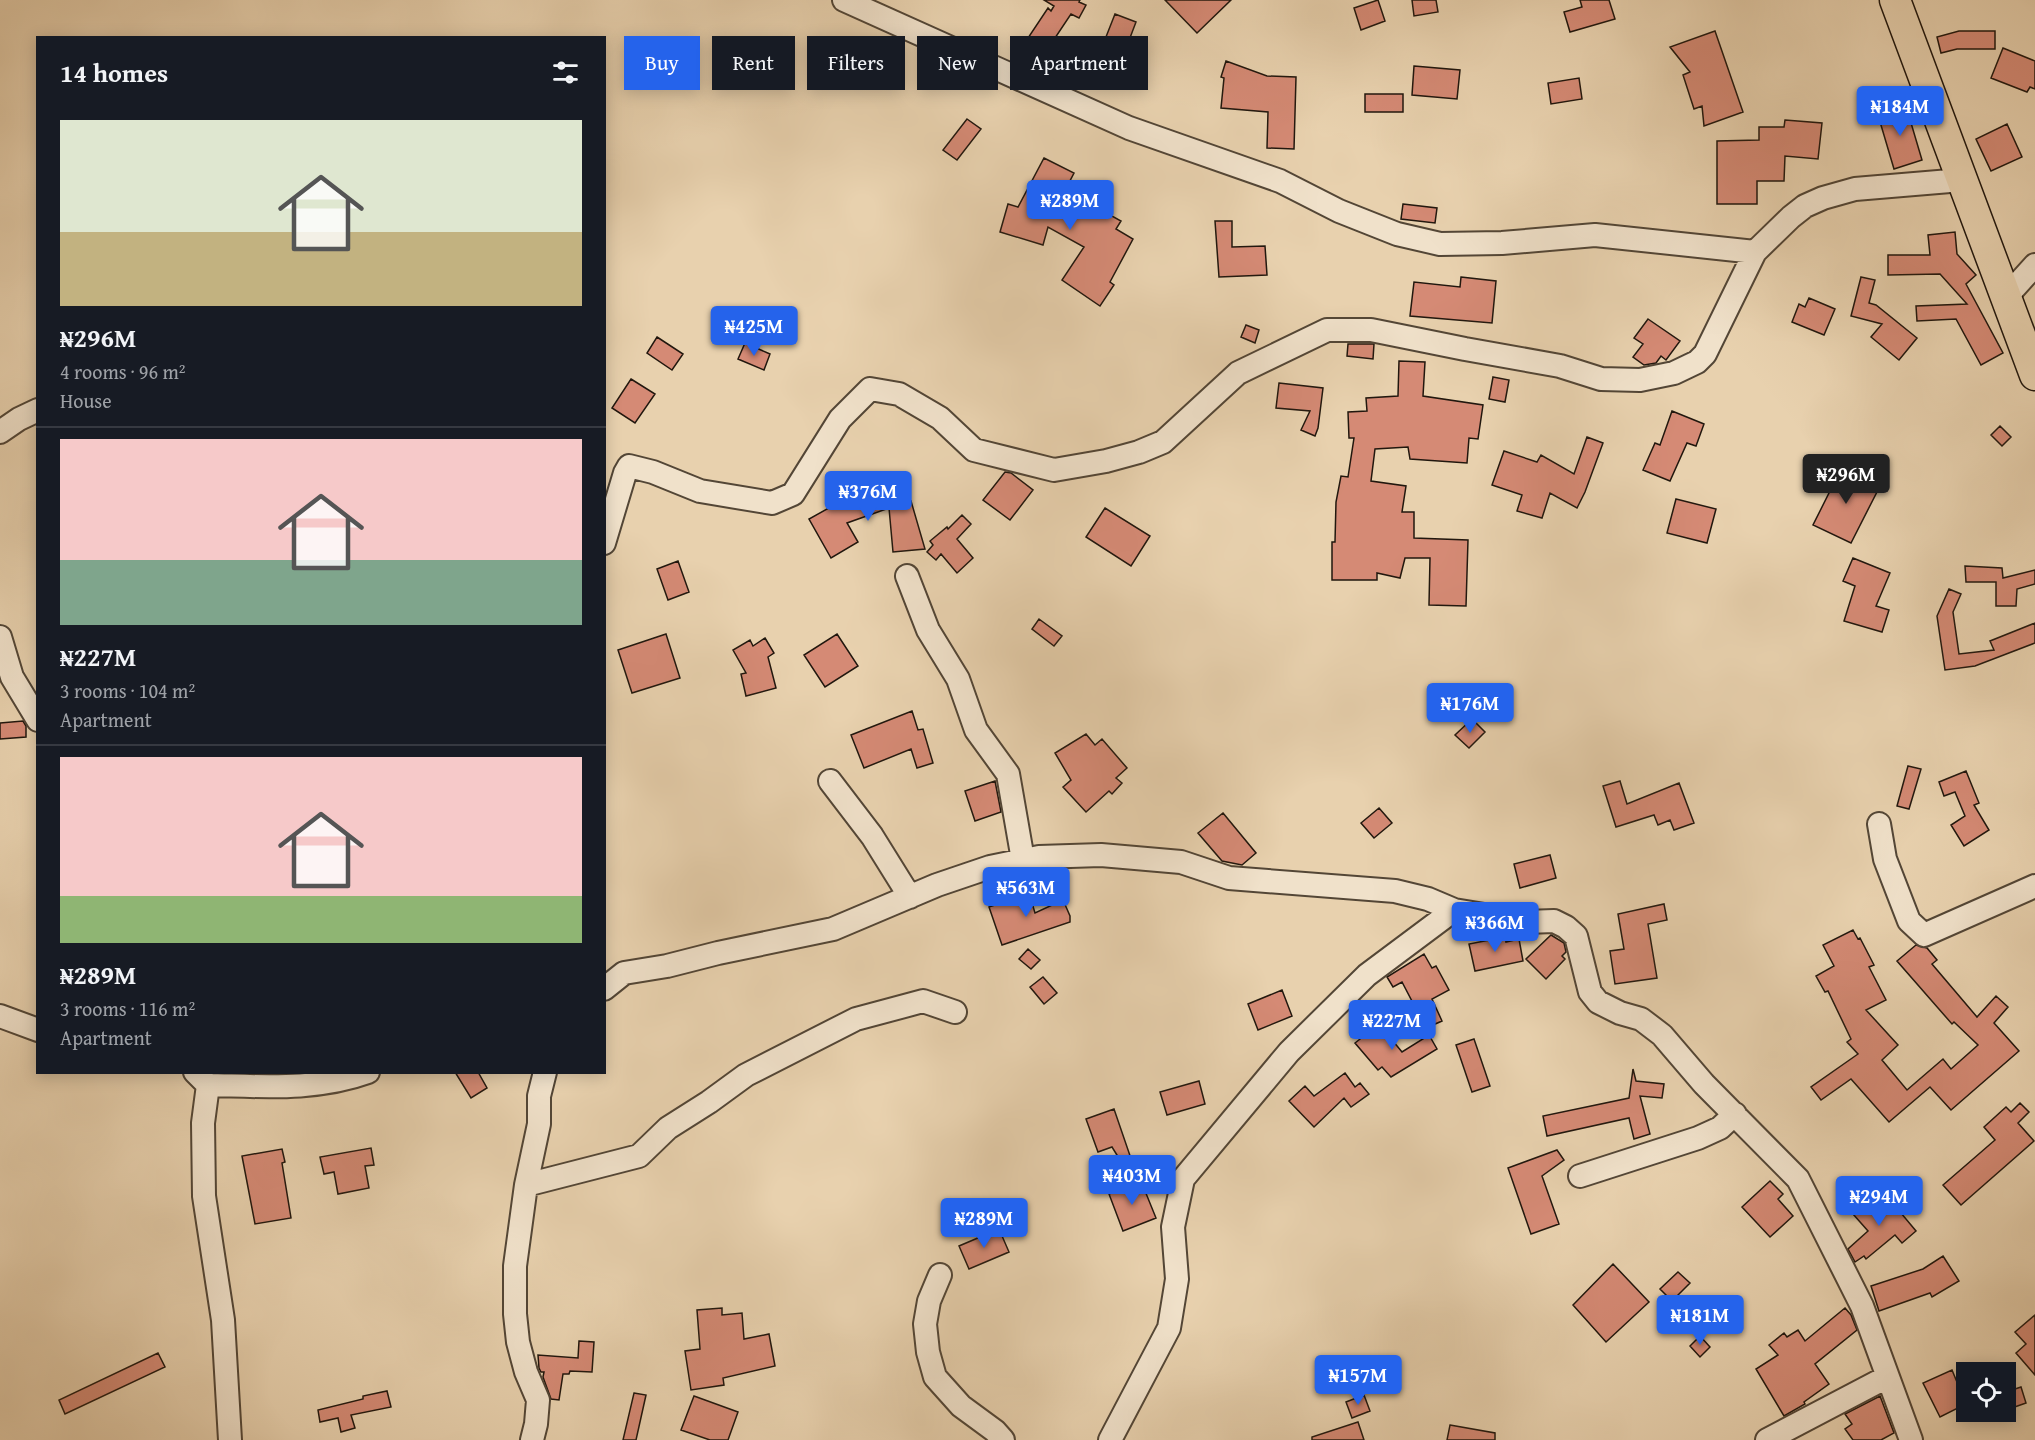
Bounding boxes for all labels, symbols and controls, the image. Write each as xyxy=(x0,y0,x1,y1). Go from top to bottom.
chip: Buy xyxy=(624,36,700,90)
chip: Rent xyxy=(712,36,795,90)
chip: Filters xyxy=(807,36,905,90)
chip: New xyxy=(917,36,998,90)
chip: Apartment xyxy=(1010,36,1148,90)
text: 14 homes xyxy=(60,53,168,92)
icon: filters xyxy=(549,56,582,89)
pin: ₦184M xyxy=(1858,86,1942,137)
text: ₦184M xyxy=(1871,91,1929,120)
icon: home xyxy=(267,159,375,267)
pin: ₦289M xyxy=(1028,180,1112,231)
text: ₦289M xyxy=(1041,185,1099,214)
pin: ₦425M xyxy=(712,306,796,357)
text: ₦425M xyxy=(725,311,783,340)
text: ₦296M xyxy=(60,318,136,357)
text: 4 rooms · 96 m² xyxy=(60,357,186,386)
text: House xyxy=(60,386,112,415)
pin: ₦296M xyxy=(1804,454,1888,505)
text: ₦296M xyxy=(1817,459,1875,488)
pin: ₦376M xyxy=(826,471,910,522)
text: ₦376M xyxy=(839,476,897,505)
icon: home xyxy=(267,478,375,586)
text: ₦227M xyxy=(60,637,136,676)
text: 3 rooms · 104 m² xyxy=(60,676,195,705)
pin: ₦176M xyxy=(1428,683,1512,734)
text: ₦176M xyxy=(1441,688,1499,717)
text: Apartment xyxy=(60,705,152,734)
icon: home xyxy=(267,796,375,904)
pin: ₦563M xyxy=(984,867,1068,918)
text: ₦563M xyxy=(997,872,1055,901)
pin: ₦366M xyxy=(1453,902,1537,953)
text: ₦366M xyxy=(1466,907,1524,936)
text: ₦289M xyxy=(60,955,136,994)
text: 3 rooms · 116 m² xyxy=(60,994,195,1023)
pin: ₦227M xyxy=(1350,1000,1434,1051)
text: ₦227M xyxy=(1363,1005,1421,1034)
text: Apartment xyxy=(60,1023,152,1052)
pin: ₦403M xyxy=(1090,1155,1174,1206)
text: ₦403M xyxy=(1103,1160,1161,1189)
pin: ₦294M xyxy=(1837,1176,1921,1227)
text: ₦294M xyxy=(1850,1181,1908,1210)
pin: ₦289M xyxy=(942,1198,1026,1249)
text: ₦289M xyxy=(955,1203,1013,1232)
pin: ₦181M xyxy=(1658,1295,1742,1346)
text: ₦181M xyxy=(1671,1300,1729,1329)
pin: ₦157M xyxy=(1316,1355,1400,1406)
text: ₦157M xyxy=(1329,1360,1387,1389)
map controls xyxy=(1956,1362,2016,1422)
button: locate xyxy=(1956,1362,2016,1422)

